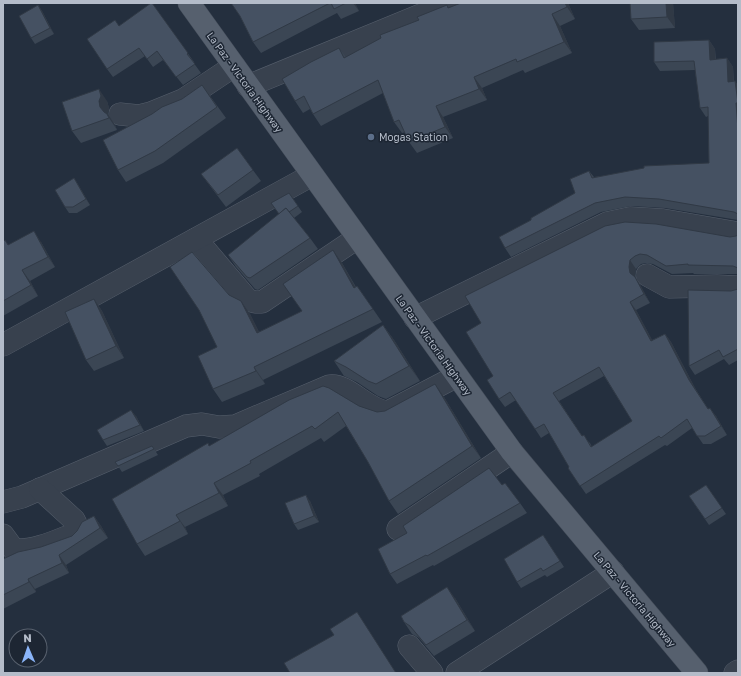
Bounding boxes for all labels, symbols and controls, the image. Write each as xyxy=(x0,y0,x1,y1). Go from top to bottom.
street label: La Paz - Victoria Highway xyxy=(205,30,286,135)
place label: Mogas Station xyxy=(379,131,448,143)
marker: Mogas Station xyxy=(366,132,376,142)
street label: La Paz - Victoria Highway xyxy=(394,293,475,398)
street label: La Paz - Victoria Highway xyxy=(592,549,679,649)
north arrow xyxy=(8,628,48,668)
text: N xyxy=(23,631,32,644)

